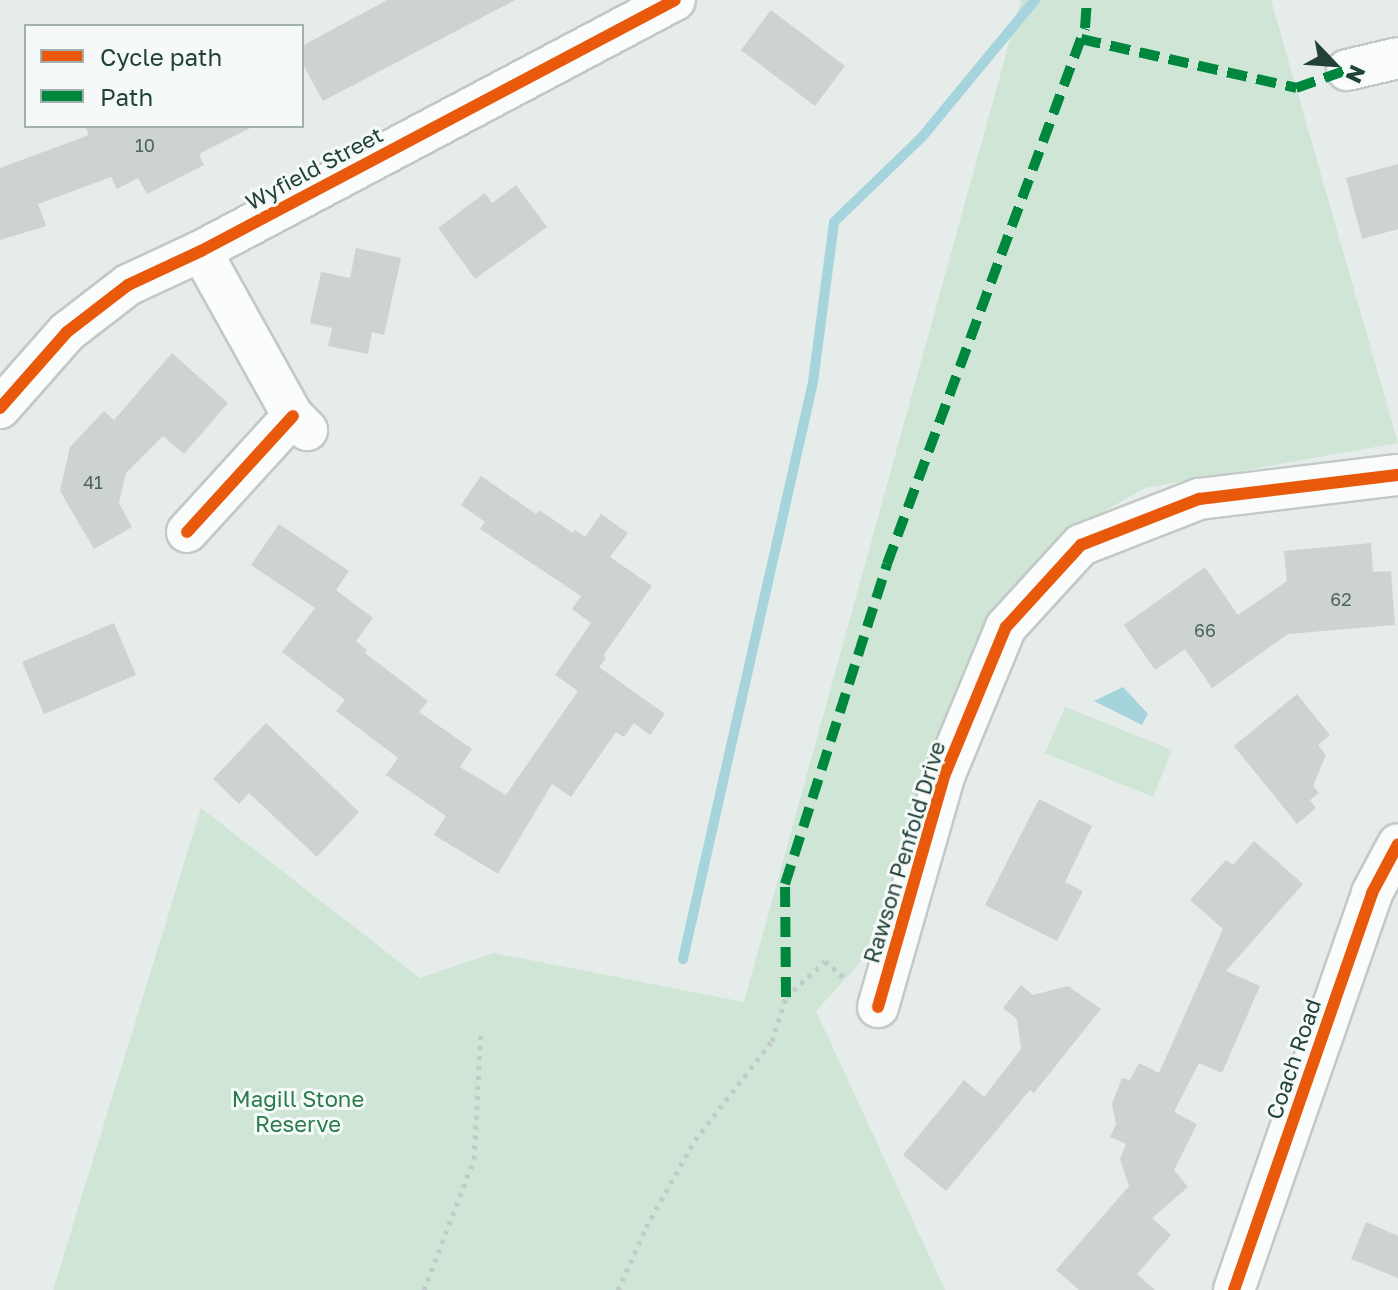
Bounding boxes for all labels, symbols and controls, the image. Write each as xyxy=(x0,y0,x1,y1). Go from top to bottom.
legend xyxy=(24,24,304,128)
north arrow xyxy=(1294,24,1374,104)
text: Cycle path xyxy=(100,42,222,71)
text: N xyxy=(1340,61,1372,88)
text: Path xyxy=(100,82,153,111)
street label: Wyfield Street xyxy=(241,121,387,215)
house number: 10 xyxy=(135,134,155,156)
house number: 41 xyxy=(83,471,103,493)
house number: 62 xyxy=(1330,588,1352,610)
house number: 66 xyxy=(1194,619,1216,641)
street label: Rawson Penfold Drive xyxy=(858,738,950,966)
street label: Coach Road xyxy=(1260,995,1326,1123)
park label: Magill Stone Reserve xyxy=(232,1085,364,1136)

